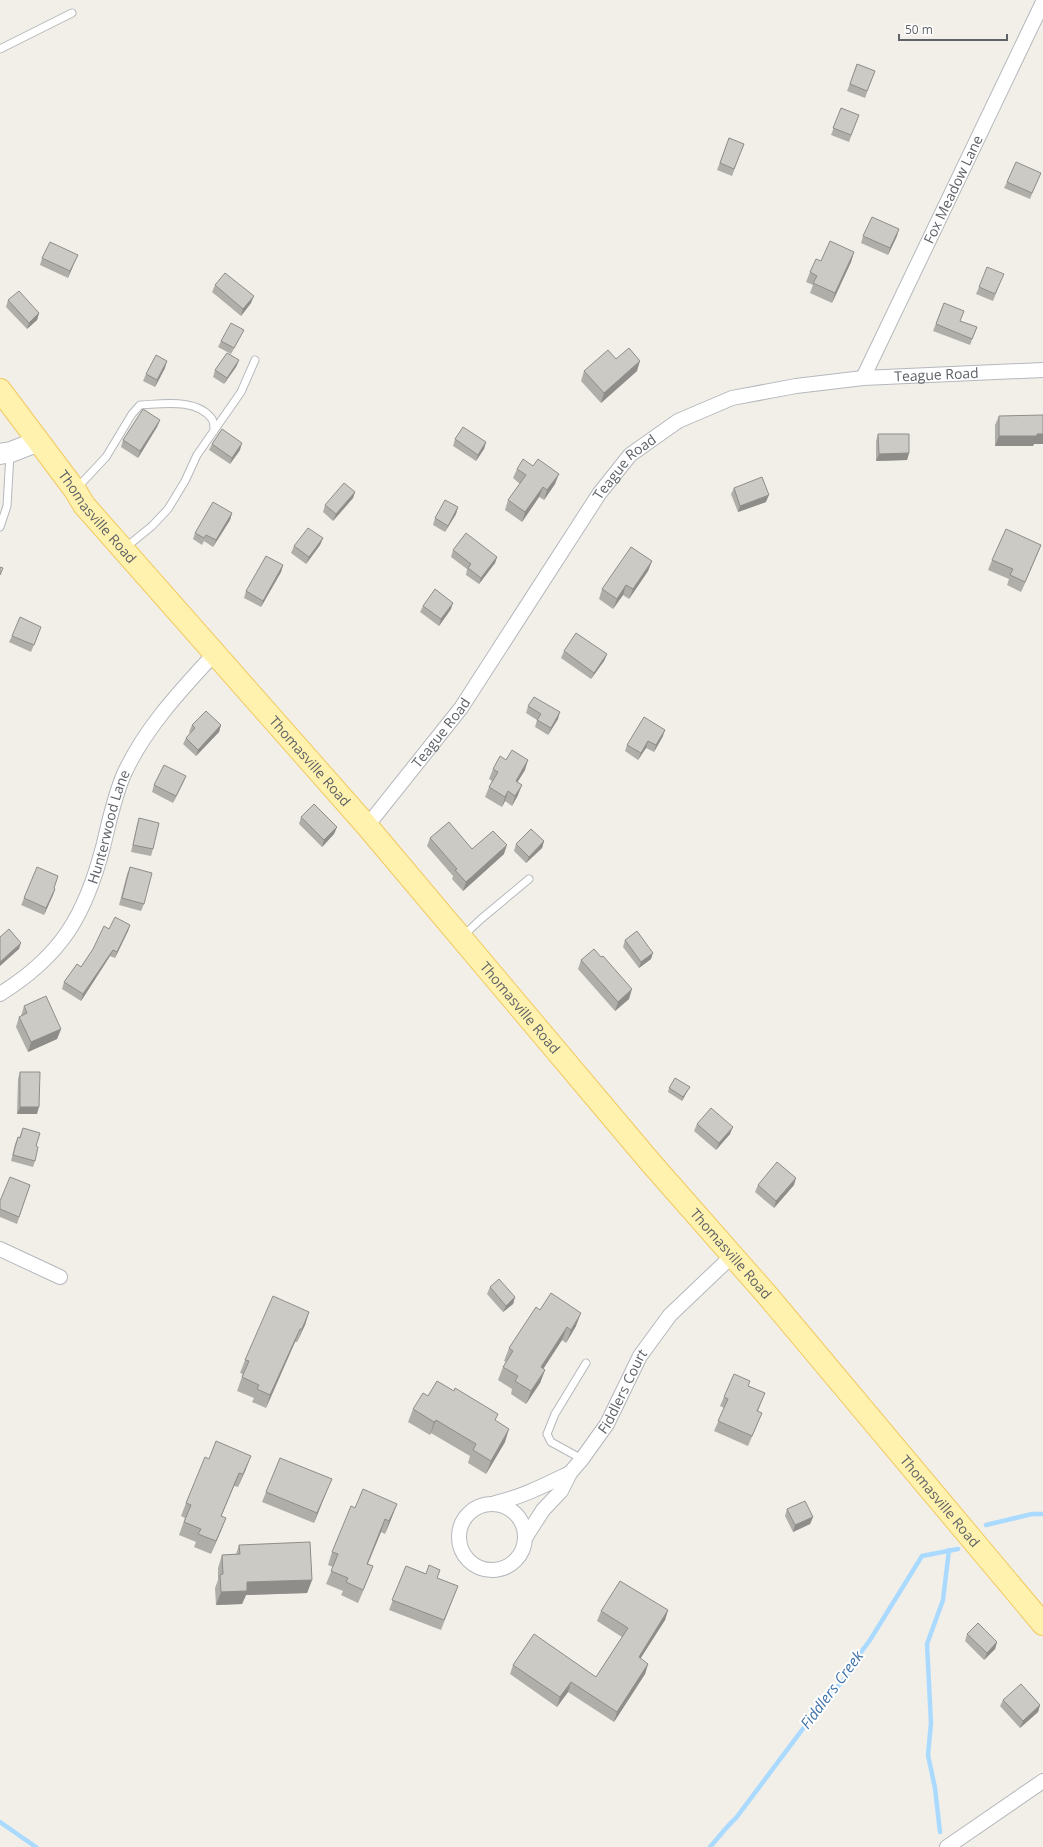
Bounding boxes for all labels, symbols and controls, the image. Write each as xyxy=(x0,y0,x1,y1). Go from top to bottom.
scale bar xyxy=(899,16,1007,42)
text: 50 m xyxy=(905,21,933,38)
street label: Fox Meadow Lane xyxy=(919,132,987,247)
street label: Teague Road xyxy=(894,363,979,386)
street label: Teague Road xyxy=(588,430,660,503)
street label: Thomasville Road xyxy=(54,466,141,567)
street label: Teague Road xyxy=(407,694,474,772)
street label: Thomasville Road xyxy=(265,712,355,810)
street label: Hunterwood Lane xyxy=(83,766,134,886)
street label: Thomasville Road xyxy=(476,957,565,1057)
street label: Thomasville Road xyxy=(686,1204,776,1303)
street label: Fiddlers Court xyxy=(593,1345,651,1437)
street label: Thomasville Road xyxy=(896,1451,985,1551)
water label: Fiddlers Creek xyxy=(795,1646,868,1732)

